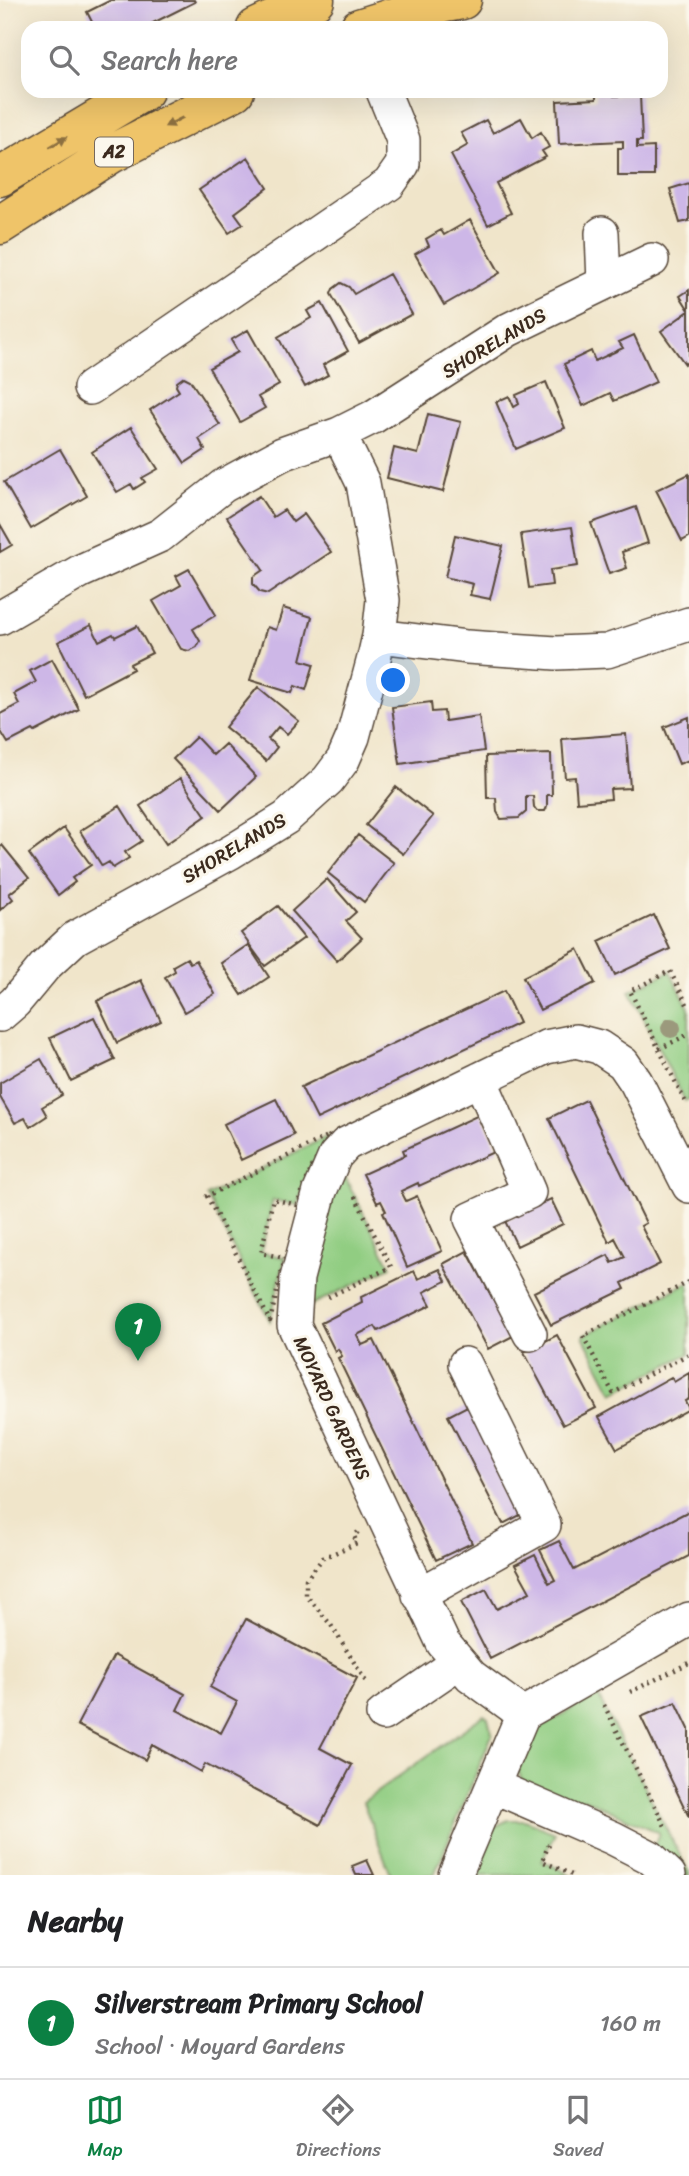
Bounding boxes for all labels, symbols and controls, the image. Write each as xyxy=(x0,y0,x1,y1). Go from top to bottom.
search box xyxy=(21,21,668,98)
text: Search here xyxy=(101,37,238,83)
icon: search xyxy=(45,41,83,79)
one-way arrow xyxy=(164,116,184,127)
one-way arrow xyxy=(49,136,68,149)
road number: A2 xyxy=(95,138,133,167)
street label: SHORELANDS xyxy=(435,299,553,387)
your location xyxy=(376,663,410,697)
street label: SHORELANDS xyxy=(175,804,293,892)
pin: 1 xyxy=(115,1303,161,1361)
street label: MOYARD GARDENS xyxy=(284,1330,380,1486)
text: Nearby xyxy=(28,1894,123,1948)
text: Silverstream Primary School xyxy=(95,1980,423,2026)
text: 1 xyxy=(46,2003,56,2044)
text: 160 m xyxy=(600,2003,661,2044)
text: School · Moyard Gardens xyxy=(95,2026,345,2067)
tab: Map xyxy=(86,2091,124,2166)
tab: Directions xyxy=(296,2091,381,2166)
tab: Saved xyxy=(553,2091,603,2166)

